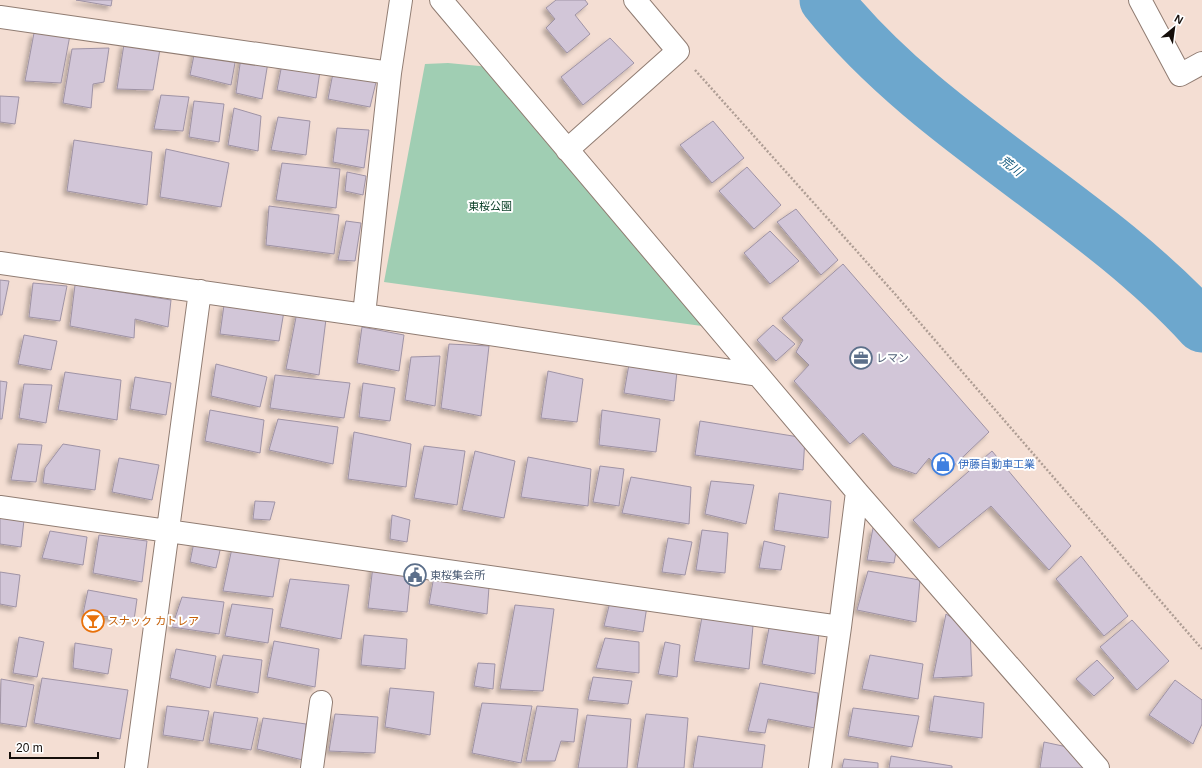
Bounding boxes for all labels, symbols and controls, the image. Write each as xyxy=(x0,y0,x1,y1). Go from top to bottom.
north arrow xyxy=(1154,8,1194,48)
text: N xyxy=(1172,12,1185,26)
water label: 荒川 xyxy=(997,153,1026,180)
park label: 東桜公園 xyxy=(468,200,512,212)
office icon: レマン xyxy=(848,345,874,371)
place label: レマン xyxy=(876,352,909,364)
shop icon: 伊藤自動車工業 xyxy=(930,451,956,477)
place label: 伊藤自動車工業 xyxy=(958,458,1035,470)
public building icon: 東桜集会所 xyxy=(402,562,428,588)
place label: 東桜集会所 xyxy=(430,569,486,581)
bar icon: スナック カトレア xyxy=(80,608,106,634)
place label: スナック カトレア xyxy=(108,615,199,627)
scale bar xyxy=(10,734,98,760)
text: 20 m xyxy=(16,741,43,755)

